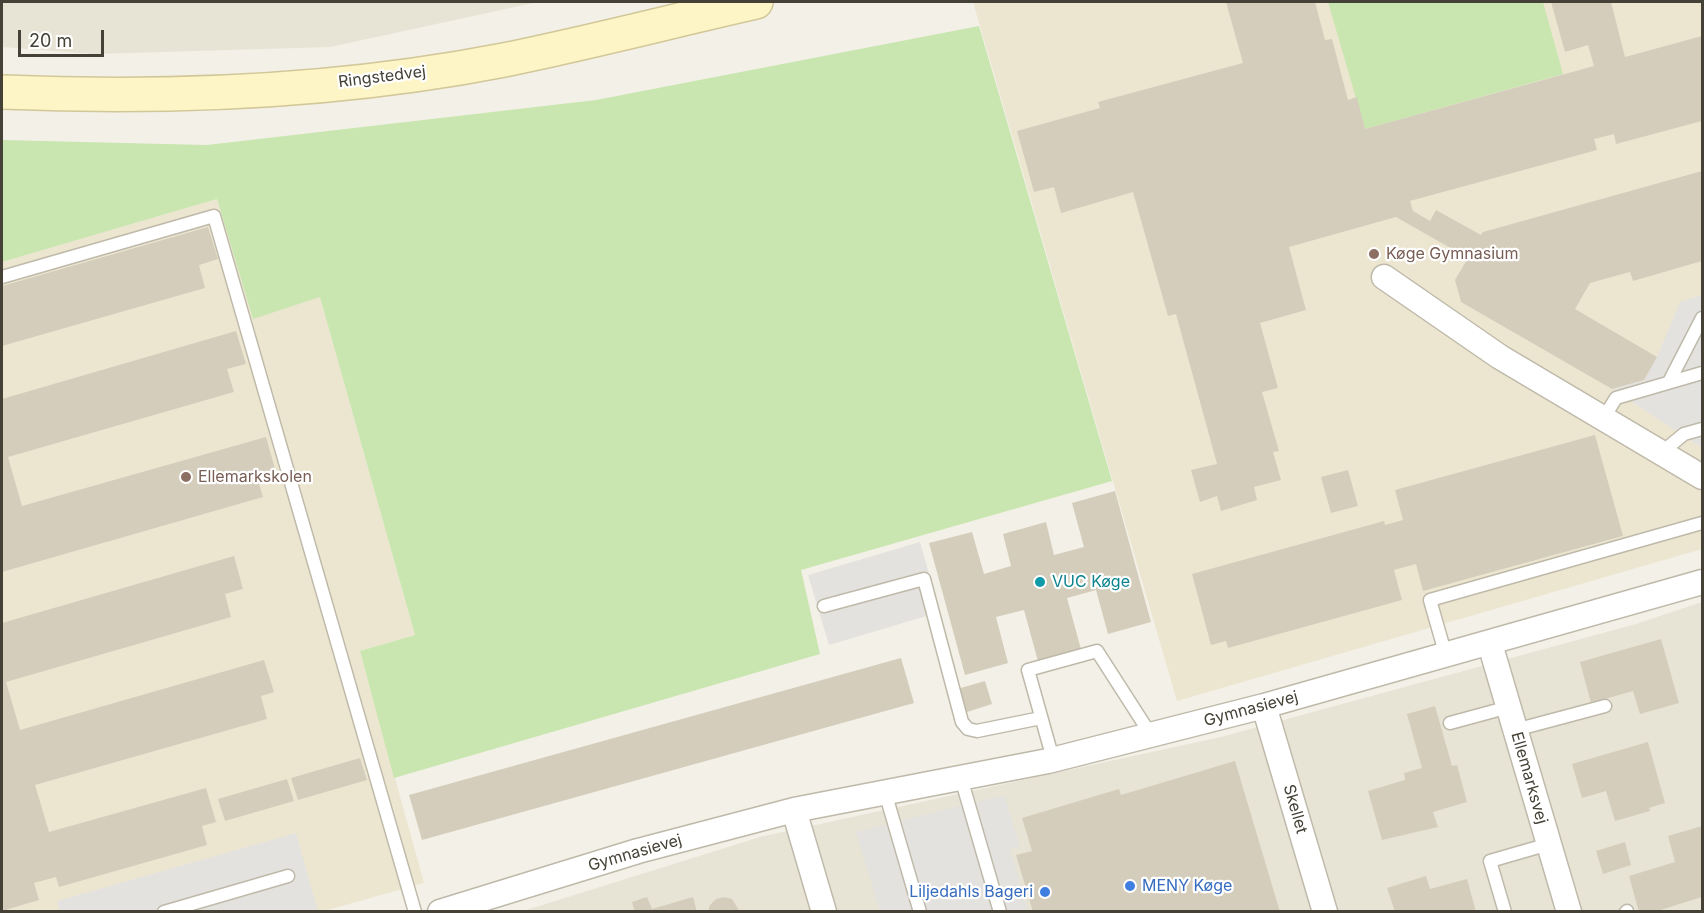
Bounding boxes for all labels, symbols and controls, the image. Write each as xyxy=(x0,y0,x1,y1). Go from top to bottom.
scale bar xyxy=(21,18,106,56)
text: 20 m xyxy=(29,30,72,51)
street label: Ringstedvej xyxy=(337,62,427,92)
place label: Køge Gymnasium xyxy=(1386,244,1519,264)
marker: Køge Gymnasium xyxy=(1367,247,1381,261)
place label: Ellemarkskolen xyxy=(198,467,312,487)
marker: Ellemarkskolen xyxy=(179,470,193,484)
place label: VUC Køge xyxy=(1052,572,1130,592)
marker: VUC Køge xyxy=(1033,575,1047,589)
street label: Gymnasievej xyxy=(1202,687,1300,731)
street label: Ellemarksvej xyxy=(1507,730,1551,826)
street label: Skellet xyxy=(1279,782,1311,836)
street label: Gymnasievej xyxy=(586,830,684,876)
place label: MENY Køge xyxy=(1142,876,1232,896)
marker: MENY Køge xyxy=(1123,879,1137,893)
place label: Liljedahls Bageri xyxy=(909,882,1033,902)
marker: Liljedahls Bageri xyxy=(1038,885,1052,899)

